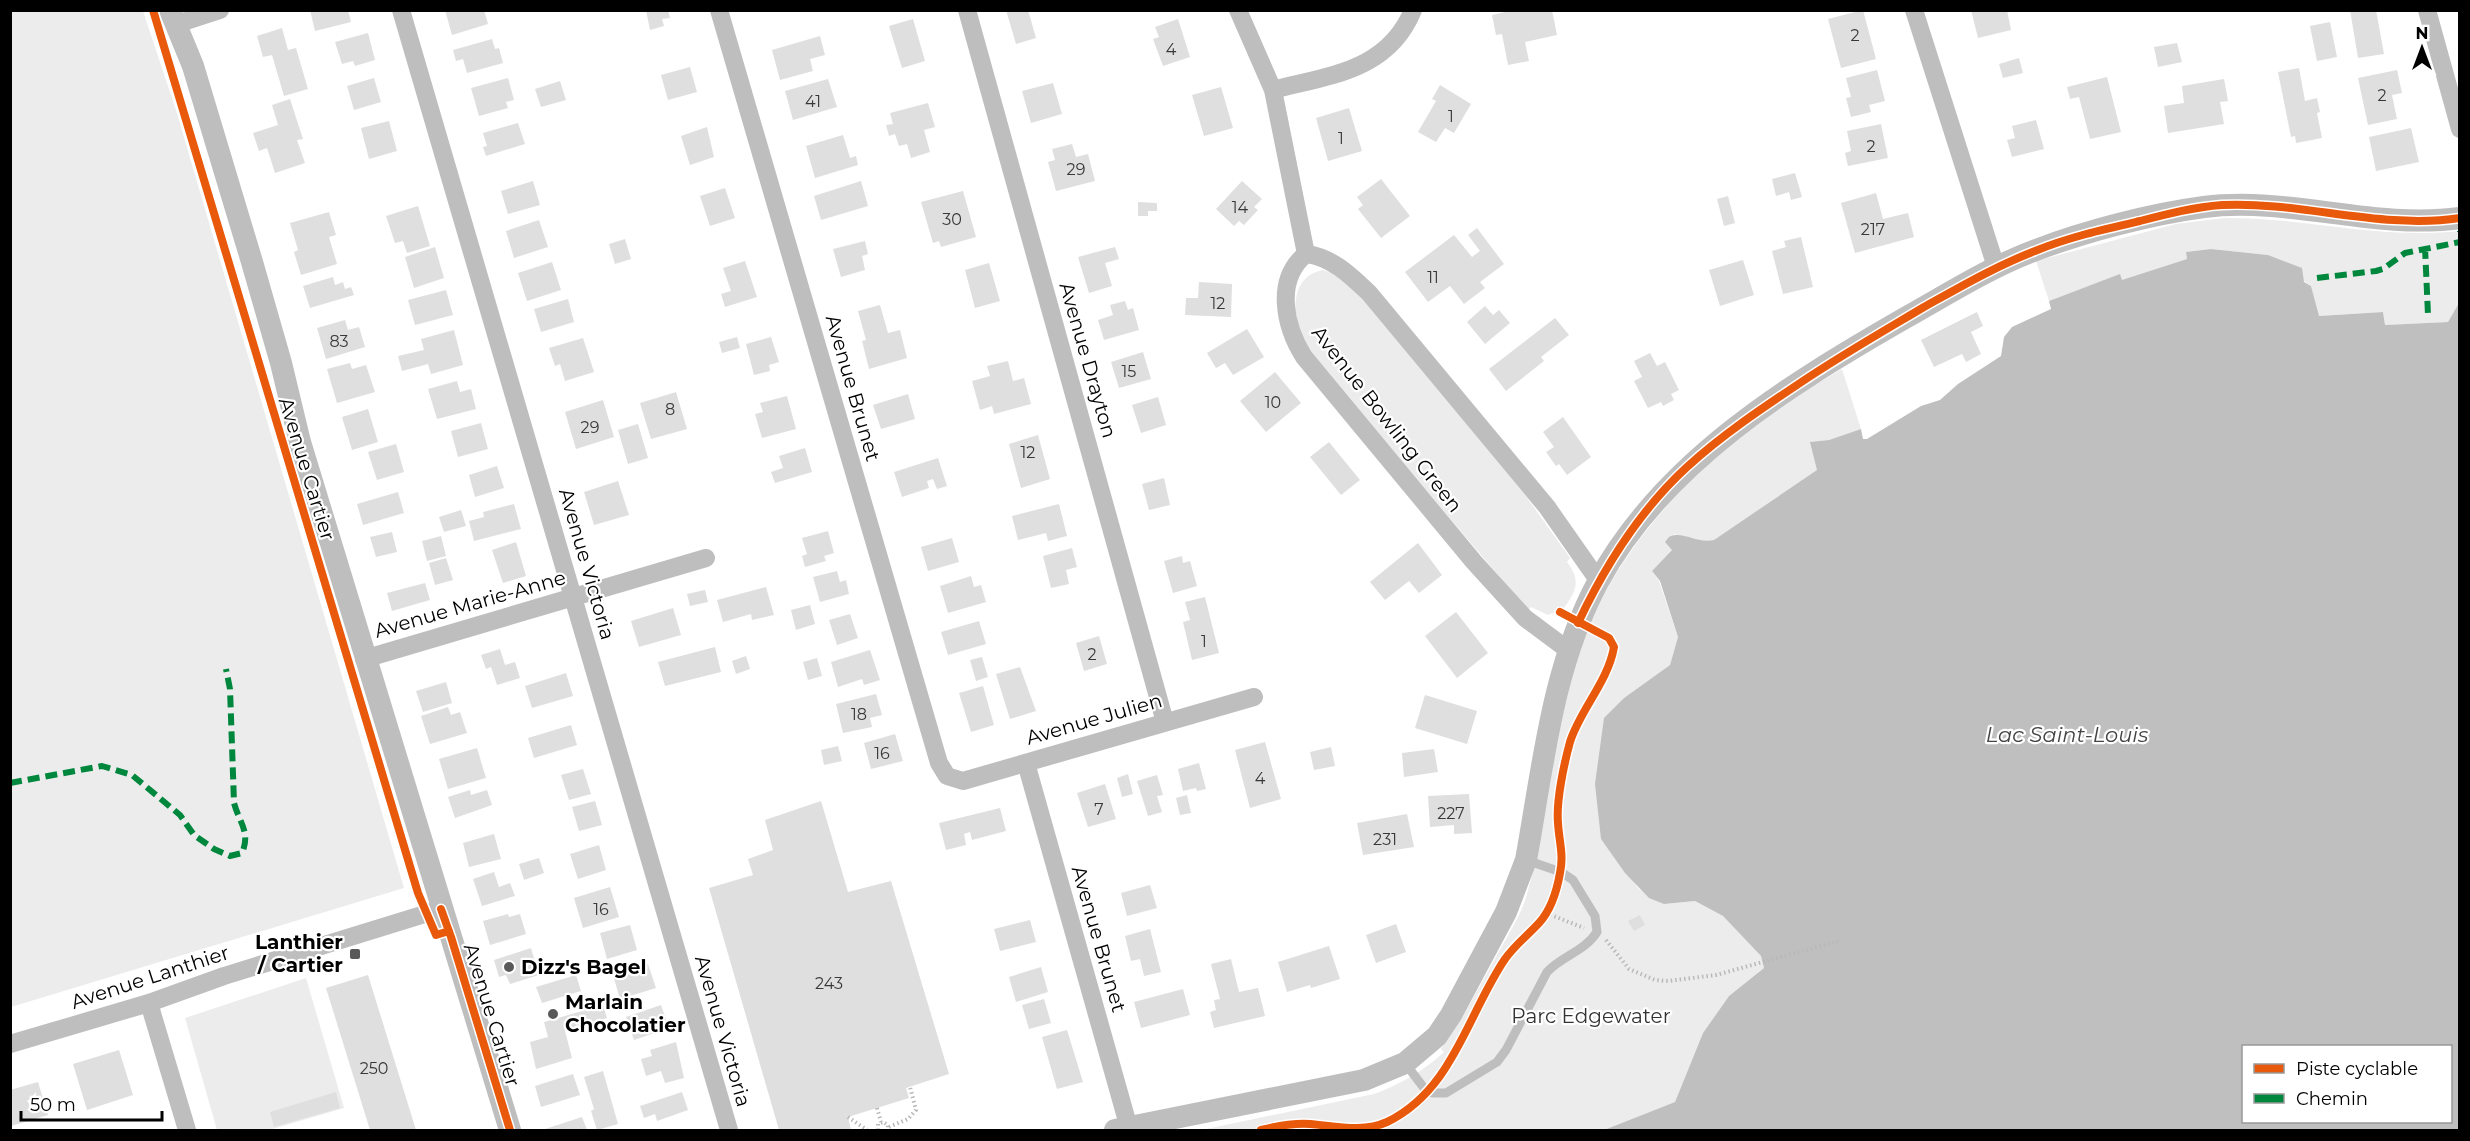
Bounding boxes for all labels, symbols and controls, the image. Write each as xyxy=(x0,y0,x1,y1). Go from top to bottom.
north arrow xyxy=(2392,18,2452,78)
text: N xyxy=(2416,24,2428,43)
house number: 2 xyxy=(1850,26,1860,45)
house number: 4 xyxy=(1166,40,1177,59)
house number: 2 xyxy=(2377,86,2387,105)
house number: 41 xyxy=(805,92,821,111)
house number: 1 xyxy=(1448,107,1454,126)
house number: 1 xyxy=(1338,129,1344,148)
house number: 2 xyxy=(1866,137,1876,156)
house number: 29 xyxy=(1067,160,1085,179)
house number: 14 xyxy=(1232,198,1249,217)
house number: 30 xyxy=(942,210,962,229)
house number: 217 xyxy=(1861,220,1885,239)
house number: 11 xyxy=(1427,268,1439,287)
street label: Avenue Drayton xyxy=(1054,279,1122,441)
house number: 12 xyxy=(1211,294,1225,313)
street label: Avenue Brunet xyxy=(821,312,885,464)
street label: Avenue Bowling Green xyxy=(1307,321,1467,517)
house number: 83 xyxy=(329,332,349,351)
house number: 15 xyxy=(1122,362,1136,381)
house number: 10 xyxy=(1265,393,1281,412)
street label: Avenue Cartier xyxy=(274,395,340,543)
house number: 8 xyxy=(665,400,675,419)
house number: 29 xyxy=(581,418,599,437)
house number: 12 xyxy=(1021,443,1035,462)
street label: Avenue Victoria xyxy=(554,486,620,642)
street label: Avenue Marie-Anne xyxy=(372,565,568,643)
house number: 1 xyxy=(1201,632,1207,651)
house number: 2 xyxy=(1087,645,1097,664)
street label: Avenue Julien xyxy=(1023,688,1165,750)
house number: 18 xyxy=(851,705,867,724)
water label: Lac Saint-Louis xyxy=(1986,722,2148,747)
house number: 16 xyxy=(874,744,890,763)
house number: 4 xyxy=(1255,769,1266,788)
house number: 7 xyxy=(1094,800,1104,819)
house number: 227 xyxy=(1437,804,1465,823)
house number: 231 xyxy=(1373,830,1397,849)
street label: Avenue Brunet xyxy=(1067,863,1131,1015)
house number: 16 xyxy=(593,900,609,919)
place label: Lanthier / Cartier xyxy=(255,930,343,977)
street label: Avenue Lanthier xyxy=(68,940,232,1014)
street label: Avenue Cartier xyxy=(459,941,525,1089)
marker: Lanthier / Cartier xyxy=(348,947,362,961)
street label: Avenue Victoria xyxy=(690,953,756,1109)
place label: Dizz's Bagel xyxy=(521,955,647,979)
marker: Dizz's Bagel xyxy=(502,960,516,974)
house number: 243 xyxy=(815,974,843,993)
place label: Marlain Chocolatier xyxy=(565,990,686,1037)
park label: Parc Edgewater xyxy=(1511,1004,1671,1028)
marker: Marlain Chocolatier xyxy=(546,1007,560,1021)
legend xyxy=(2242,1045,2452,1123)
text: Piste cyclable xyxy=(2296,1058,2418,1080)
house number: 250 xyxy=(360,1059,388,1078)
scale bar xyxy=(21,1084,162,1122)
text: Chemin xyxy=(2296,1088,2368,1110)
text: 50 m xyxy=(30,1094,76,1116)

